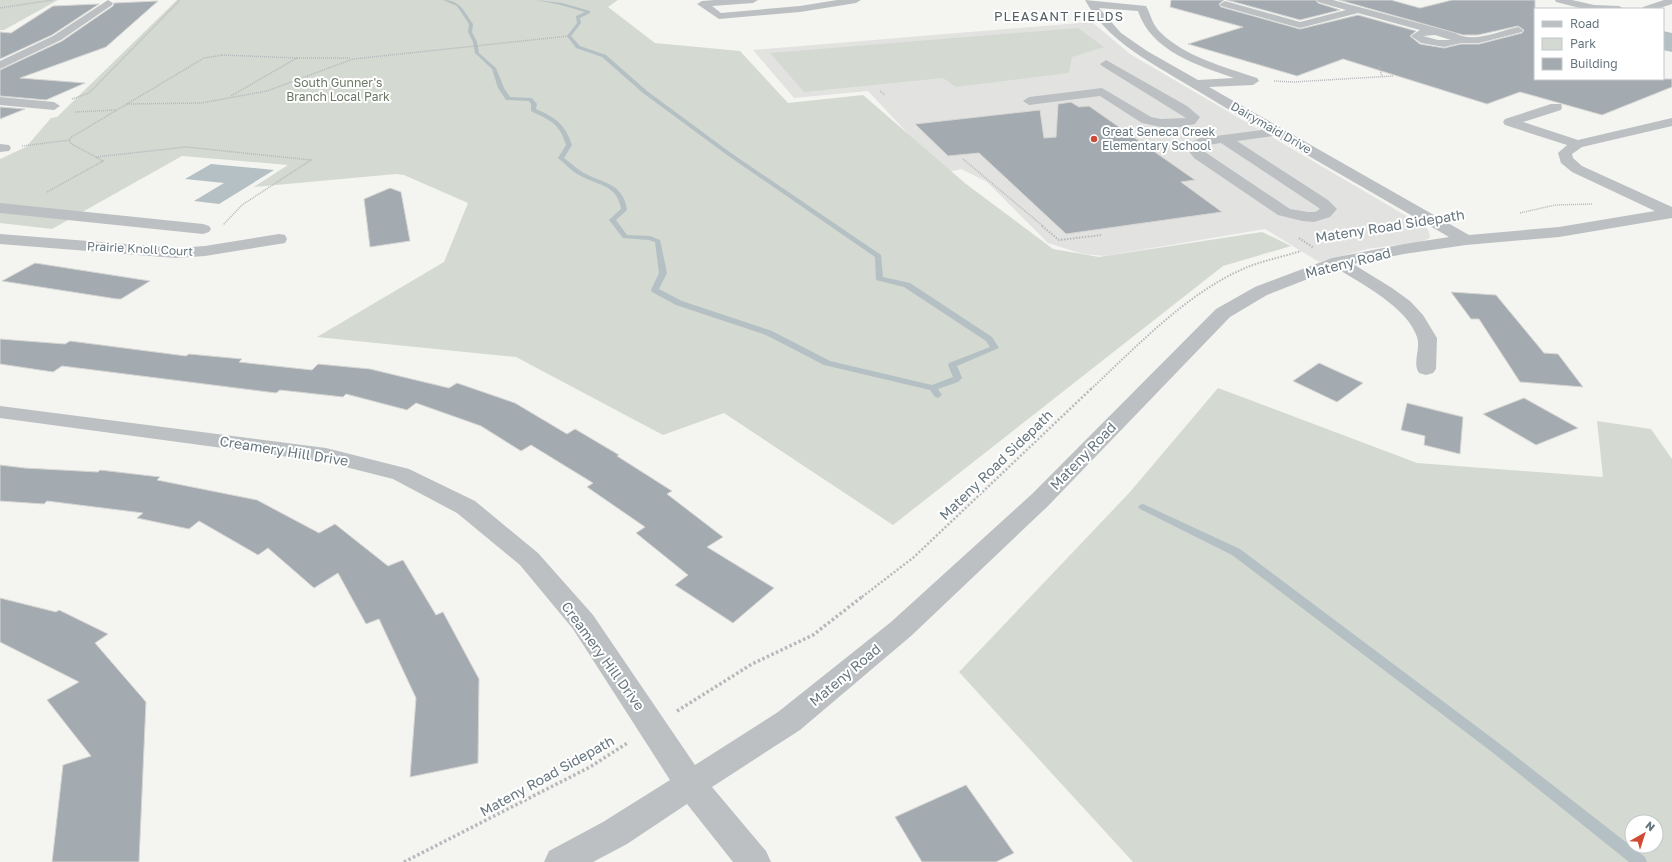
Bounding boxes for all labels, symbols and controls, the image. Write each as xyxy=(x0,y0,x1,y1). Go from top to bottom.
district label: PLEASANT FIELDS xyxy=(994,8,1124,24)
legend xyxy=(1534,8,1664,80)
text: Road xyxy=(1570,16,1599,31)
text: Park xyxy=(1570,36,1596,51)
text: Building xyxy=(1570,56,1618,71)
park label: South Gunner's Branch Local Park xyxy=(286,75,390,104)
street label: Dairymaid Drive xyxy=(1228,98,1314,157)
place label: Great Seneca Creek Elementary School xyxy=(1102,124,1215,153)
marker: Great Seneca Creek Elementary School xyxy=(1089,134,1099,144)
street label: Mateny Road Sidepath xyxy=(1314,205,1466,246)
street label: Prairie Knoll Court xyxy=(87,238,194,259)
street label: Mateny Road xyxy=(1303,244,1392,281)
street label: Mateny Road Sidepath xyxy=(935,406,1056,523)
street label: Mateny Road xyxy=(1046,418,1119,493)
street label: Creamery Hill Drive xyxy=(218,432,350,469)
street label: Creamery Hill Drive xyxy=(558,598,649,713)
street label: Mateny Road xyxy=(806,640,884,709)
street label: Mateny Road Sidepath xyxy=(477,732,617,820)
north arrow xyxy=(1624,814,1664,854)
text: N xyxy=(1643,818,1658,834)

